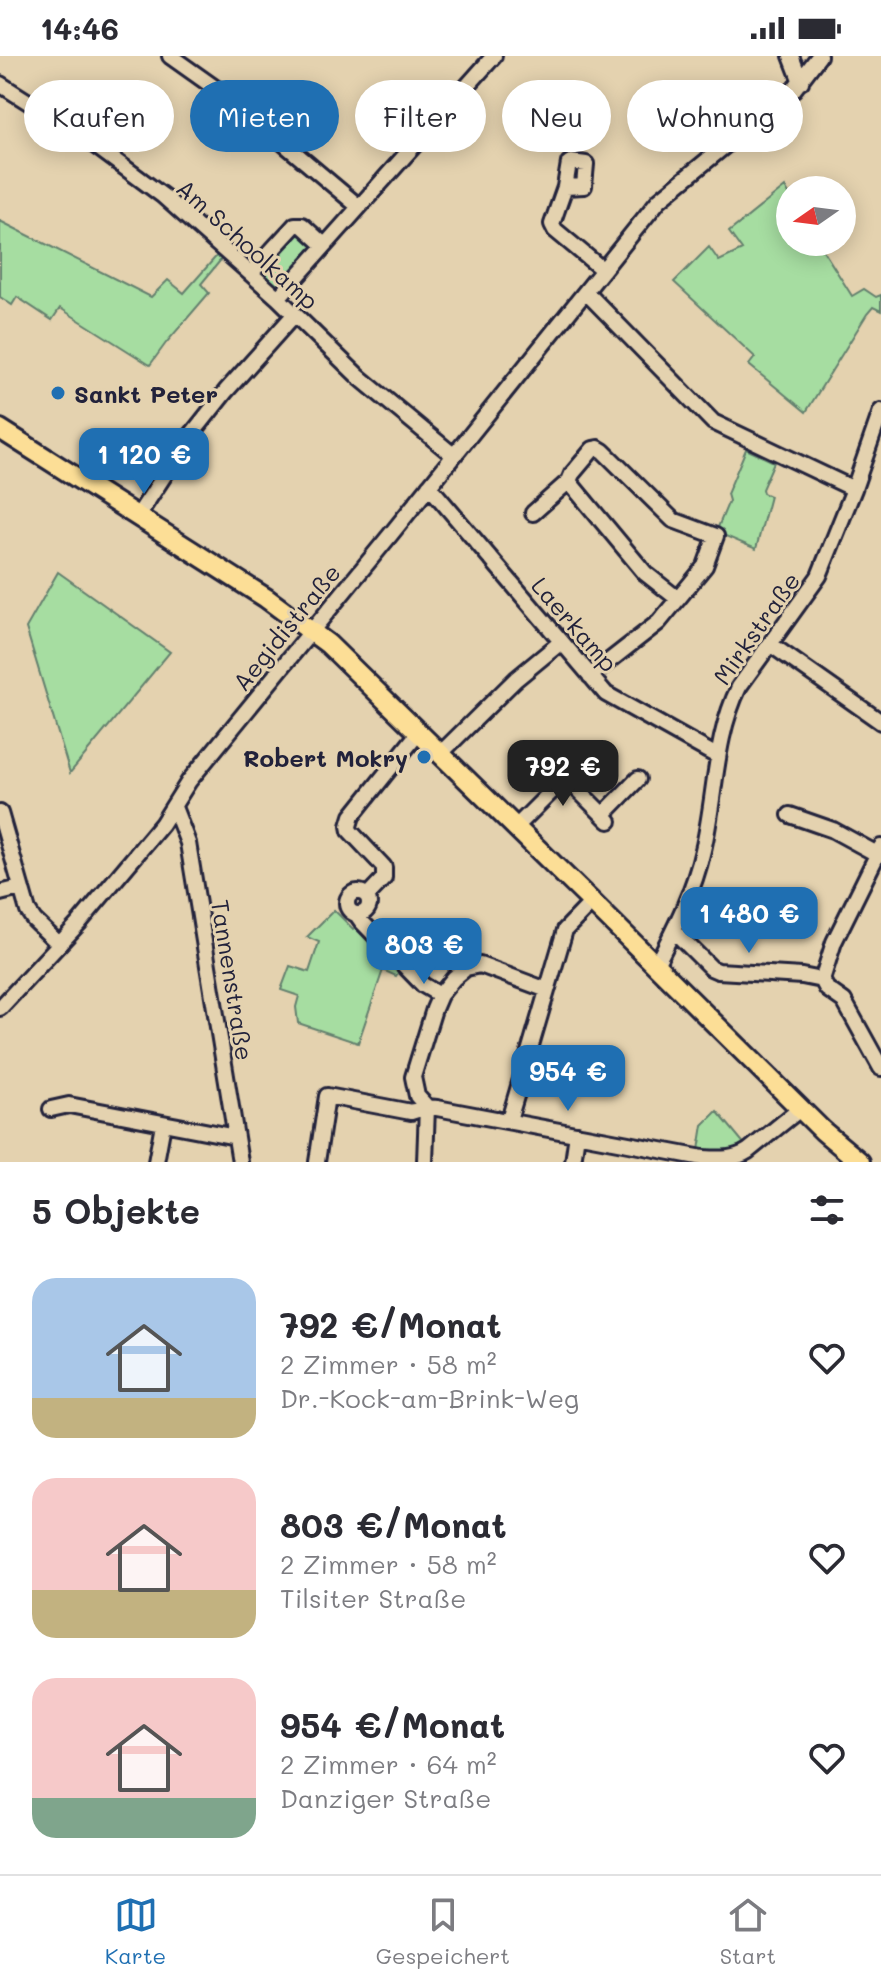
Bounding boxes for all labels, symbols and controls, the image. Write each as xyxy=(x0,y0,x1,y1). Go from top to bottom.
text: 14:46 xyxy=(40,8,119,48)
chip: Kaufen xyxy=(24,80,174,152)
chip: Mieten xyxy=(190,80,339,152)
chip: Filter xyxy=(355,80,486,152)
chip: Neu xyxy=(502,80,611,152)
chip: Wohnung xyxy=(627,80,803,152)
street label: Am Schoolkamp xyxy=(170,172,326,316)
north arrow xyxy=(776,176,856,256)
map controls xyxy=(776,176,856,256)
place label: Sankt Peter xyxy=(74,378,218,409)
marker: Sankt Peter xyxy=(49,384,67,402)
pin: 1 120 € xyxy=(70,428,218,496)
text: 1 120 € xyxy=(97,437,191,471)
street label: Aegidistraße xyxy=(225,557,347,697)
street label: Mirkstraße xyxy=(706,566,806,690)
street label: Laerkamp xyxy=(525,570,625,678)
pin: 792 € xyxy=(507,740,619,808)
place label: Robert Mokry xyxy=(243,742,408,773)
marker: Robert Mokry xyxy=(415,748,433,766)
text: 792 € xyxy=(525,749,601,783)
pin: 1 480 € xyxy=(675,887,823,955)
text: 1 480 € xyxy=(699,896,799,930)
street label: Tannenstraße xyxy=(205,897,261,1063)
pin: 803 € xyxy=(368,918,480,986)
text: 803 € xyxy=(385,927,463,961)
pin: 954 € xyxy=(512,1045,624,1113)
text: 954 € xyxy=(529,1054,607,1088)
text: 5 Objekte xyxy=(32,1188,200,1233)
icon: filters xyxy=(805,1188,849,1232)
text: 792 €/Monat xyxy=(280,1302,502,1347)
icon: home xyxy=(96,1310,192,1406)
icon: heart xyxy=(805,1336,849,1380)
text: 2 Zimmer · 58 m² xyxy=(280,1347,497,1381)
text: Dr.-Kock-am-Brink-Weg xyxy=(280,1381,579,1415)
text: 803 €/Monat xyxy=(280,1502,507,1547)
icon: home xyxy=(96,1510,192,1606)
icon: heart xyxy=(805,1536,849,1580)
text: 2 Zimmer · 58 m² xyxy=(280,1547,497,1581)
text: Tilsiter Straße xyxy=(280,1581,466,1615)
text: 954 €/Monat xyxy=(280,1702,505,1747)
icon: home xyxy=(96,1710,192,1806)
icon: heart xyxy=(805,1736,849,1780)
text: 2 Zimmer · 64 m² xyxy=(280,1747,497,1781)
text: Danziger Straße xyxy=(280,1781,491,1815)
tab: Karte xyxy=(105,1893,166,1970)
tab: Gespeichert xyxy=(376,1893,510,1970)
tab: Start xyxy=(720,1893,776,1970)

